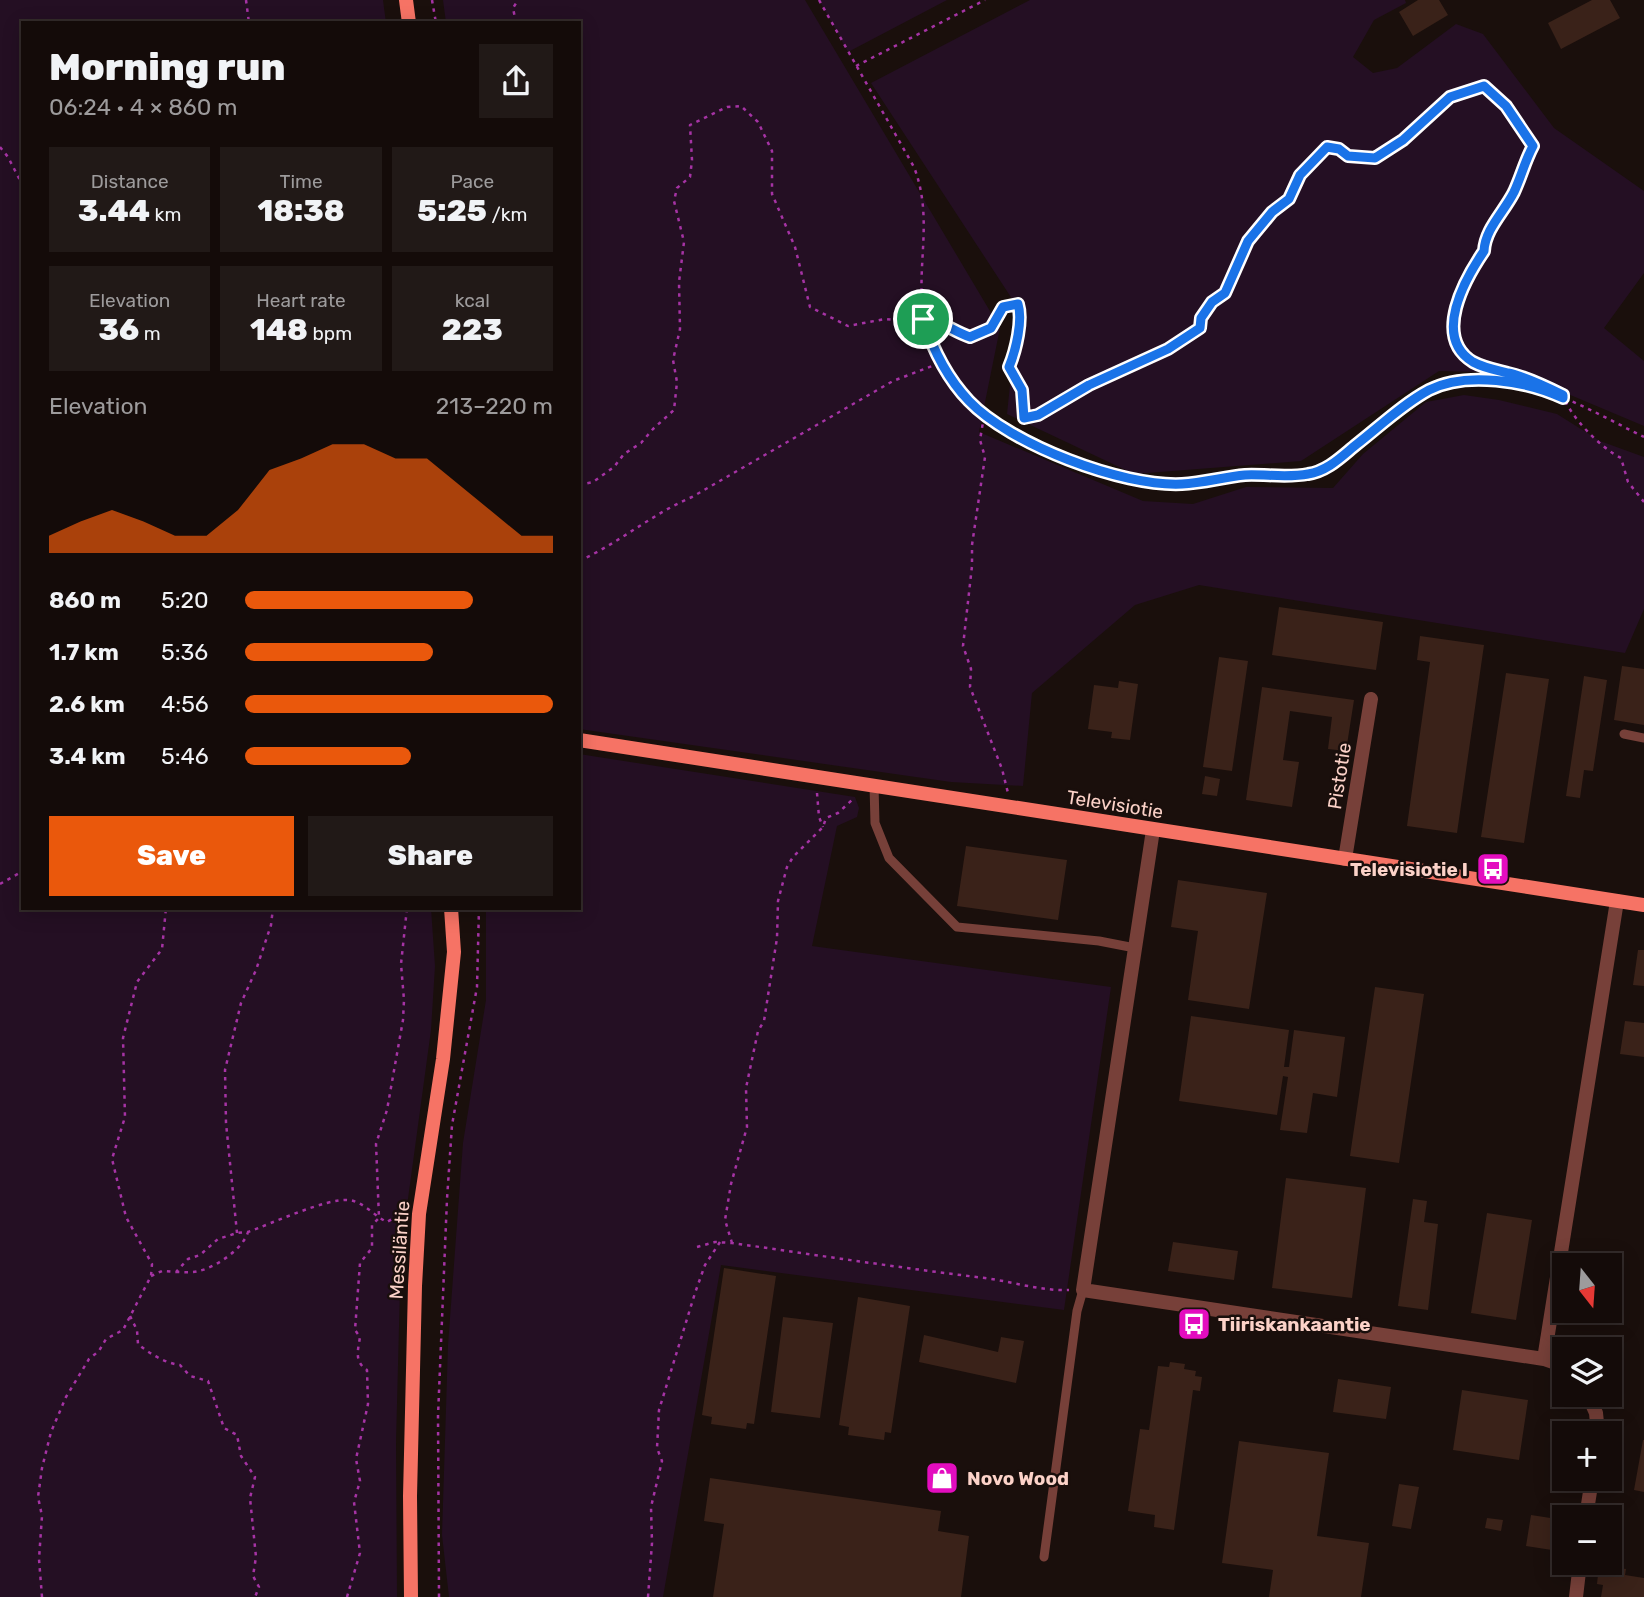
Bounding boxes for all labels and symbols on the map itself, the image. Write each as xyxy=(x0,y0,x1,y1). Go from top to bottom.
pin xyxy=(893,289,953,349)
street label: Pistotie xyxy=(1323,741,1356,811)
street label: Televisiotie xyxy=(1065,785,1165,823)
bus stop icon: Televisiotie I xyxy=(1474,850,1512,888)
place label: Televisiotie I xyxy=(1350,858,1468,881)
street label: Messiläntie xyxy=(385,1200,414,1300)
north arrow xyxy=(1552,1253,1622,1323)
bus stop icon: Tiiriskankaantie xyxy=(1175,1305,1213,1343)
place label: Tiiriskankaantie xyxy=(1218,1313,1371,1336)
shop icon: Novo Wood xyxy=(923,1459,961,1497)
place label: Novo Wood xyxy=(967,1467,1069,1490)

